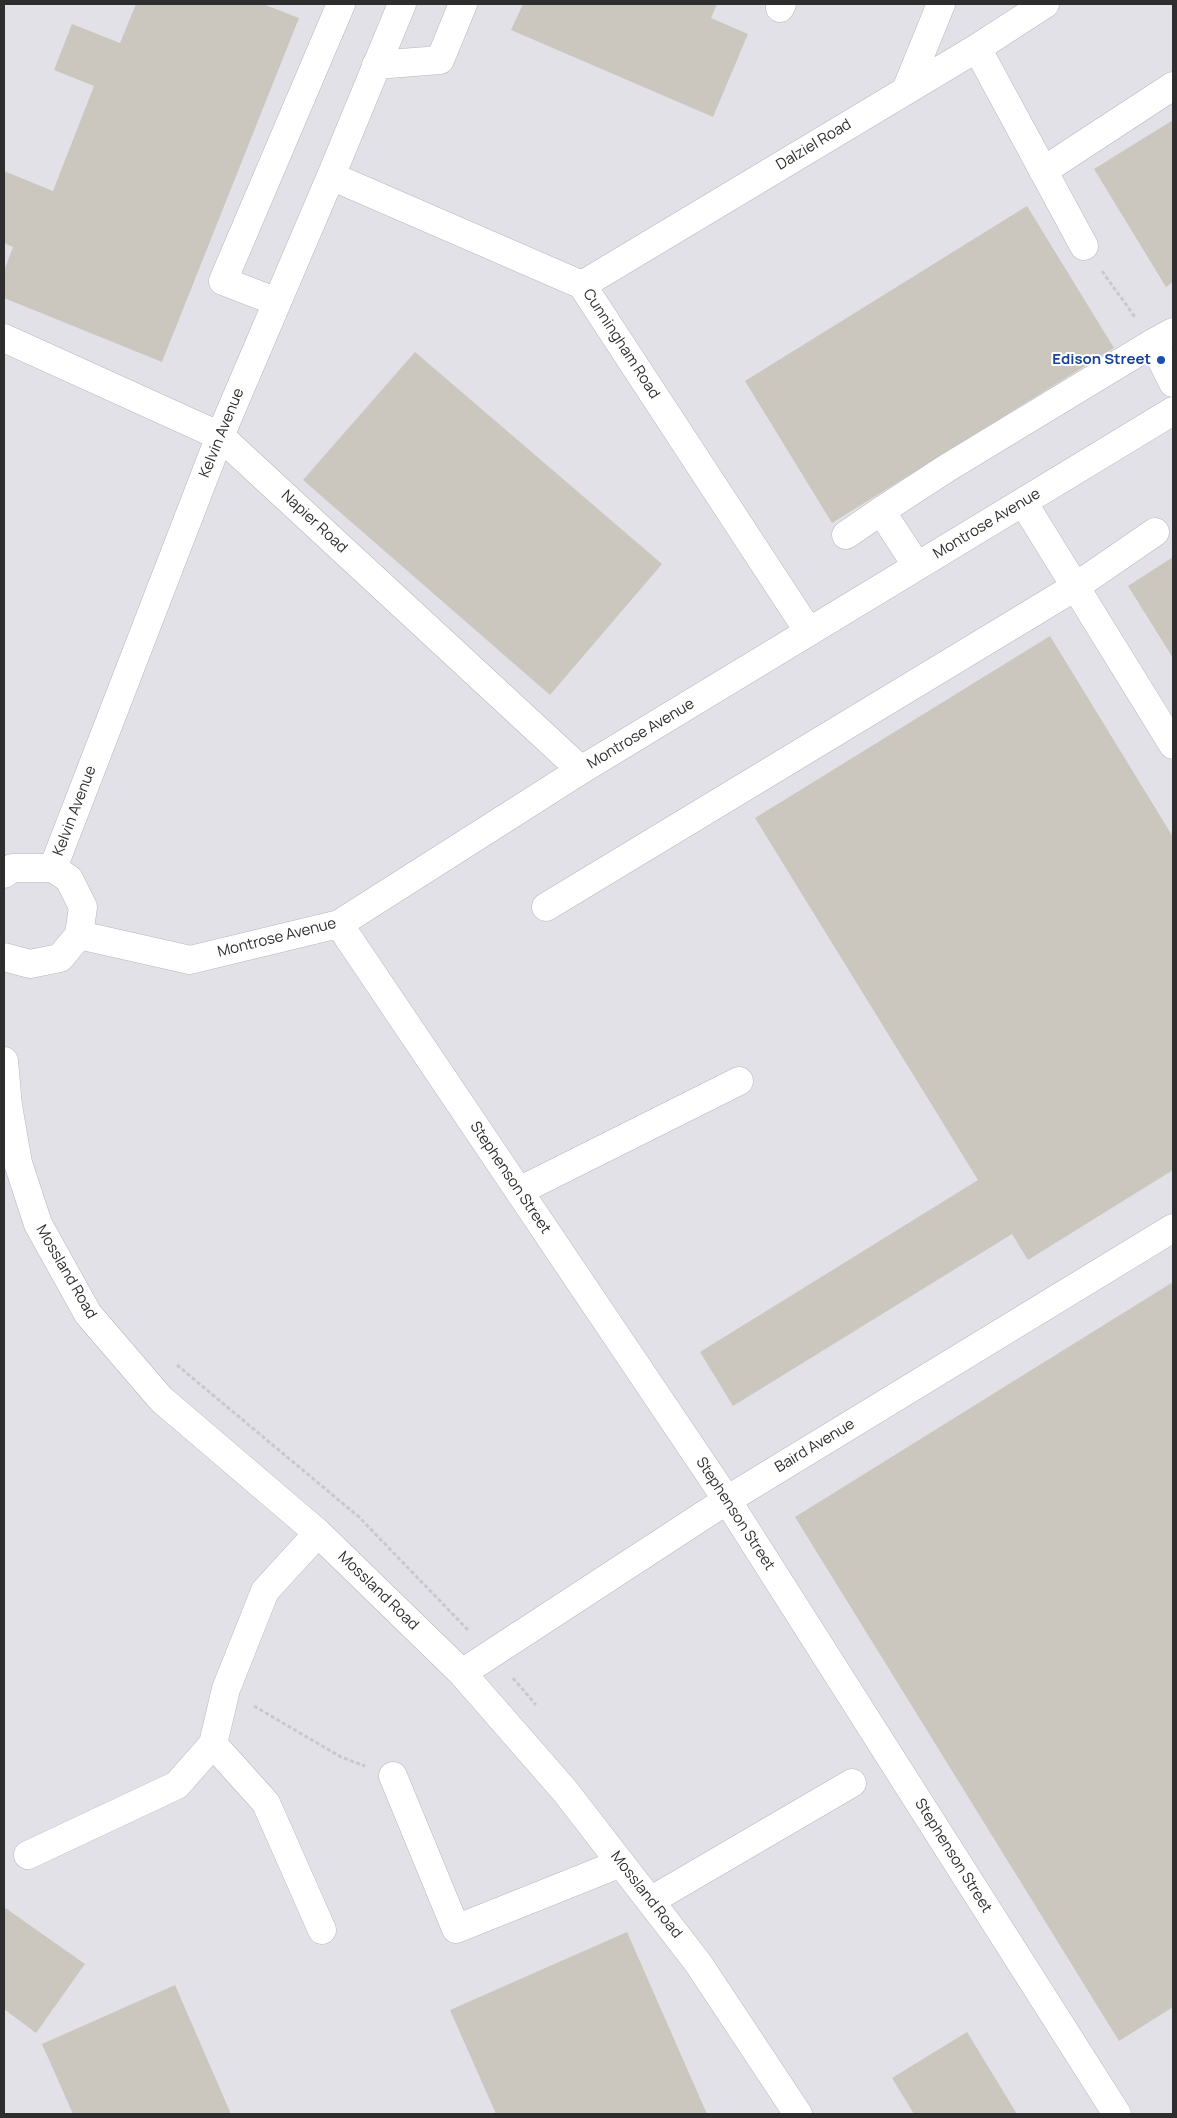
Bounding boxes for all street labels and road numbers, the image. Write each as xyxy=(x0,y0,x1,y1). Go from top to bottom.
street label: Dalziel Road xyxy=(773,116,855,174)
street label: Cunningham Road xyxy=(579,286,663,402)
street label: Kelvin Avenue xyxy=(196,386,248,480)
street label: Montrose Avenue xyxy=(930,485,1044,563)
street label: Napier Road xyxy=(277,487,351,557)
street label: Montrose Avenue xyxy=(584,695,698,773)
street label: Kelvin Avenue xyxy=(50,763,100,859)
street label: Montrose Avenue xyxy=(216,915,338,961)
street label: Stephenson Street xyxy=(466,1118,554,1238)
street label: Mossland Road xyxy=(32,1222,100,1322)
street label: Baird Avenue xyxy=(772,1415,858,1477)
street label: Stephenson Street xyxy=(692,1454,778,1574)
street label: Mossland Road xyxy=(334,1548,422,1634)
street label: Stephenson Street xyxy=(911,1795,995,1917)
street label: Mossland Road xyxy=(606,1848,686,1942)

